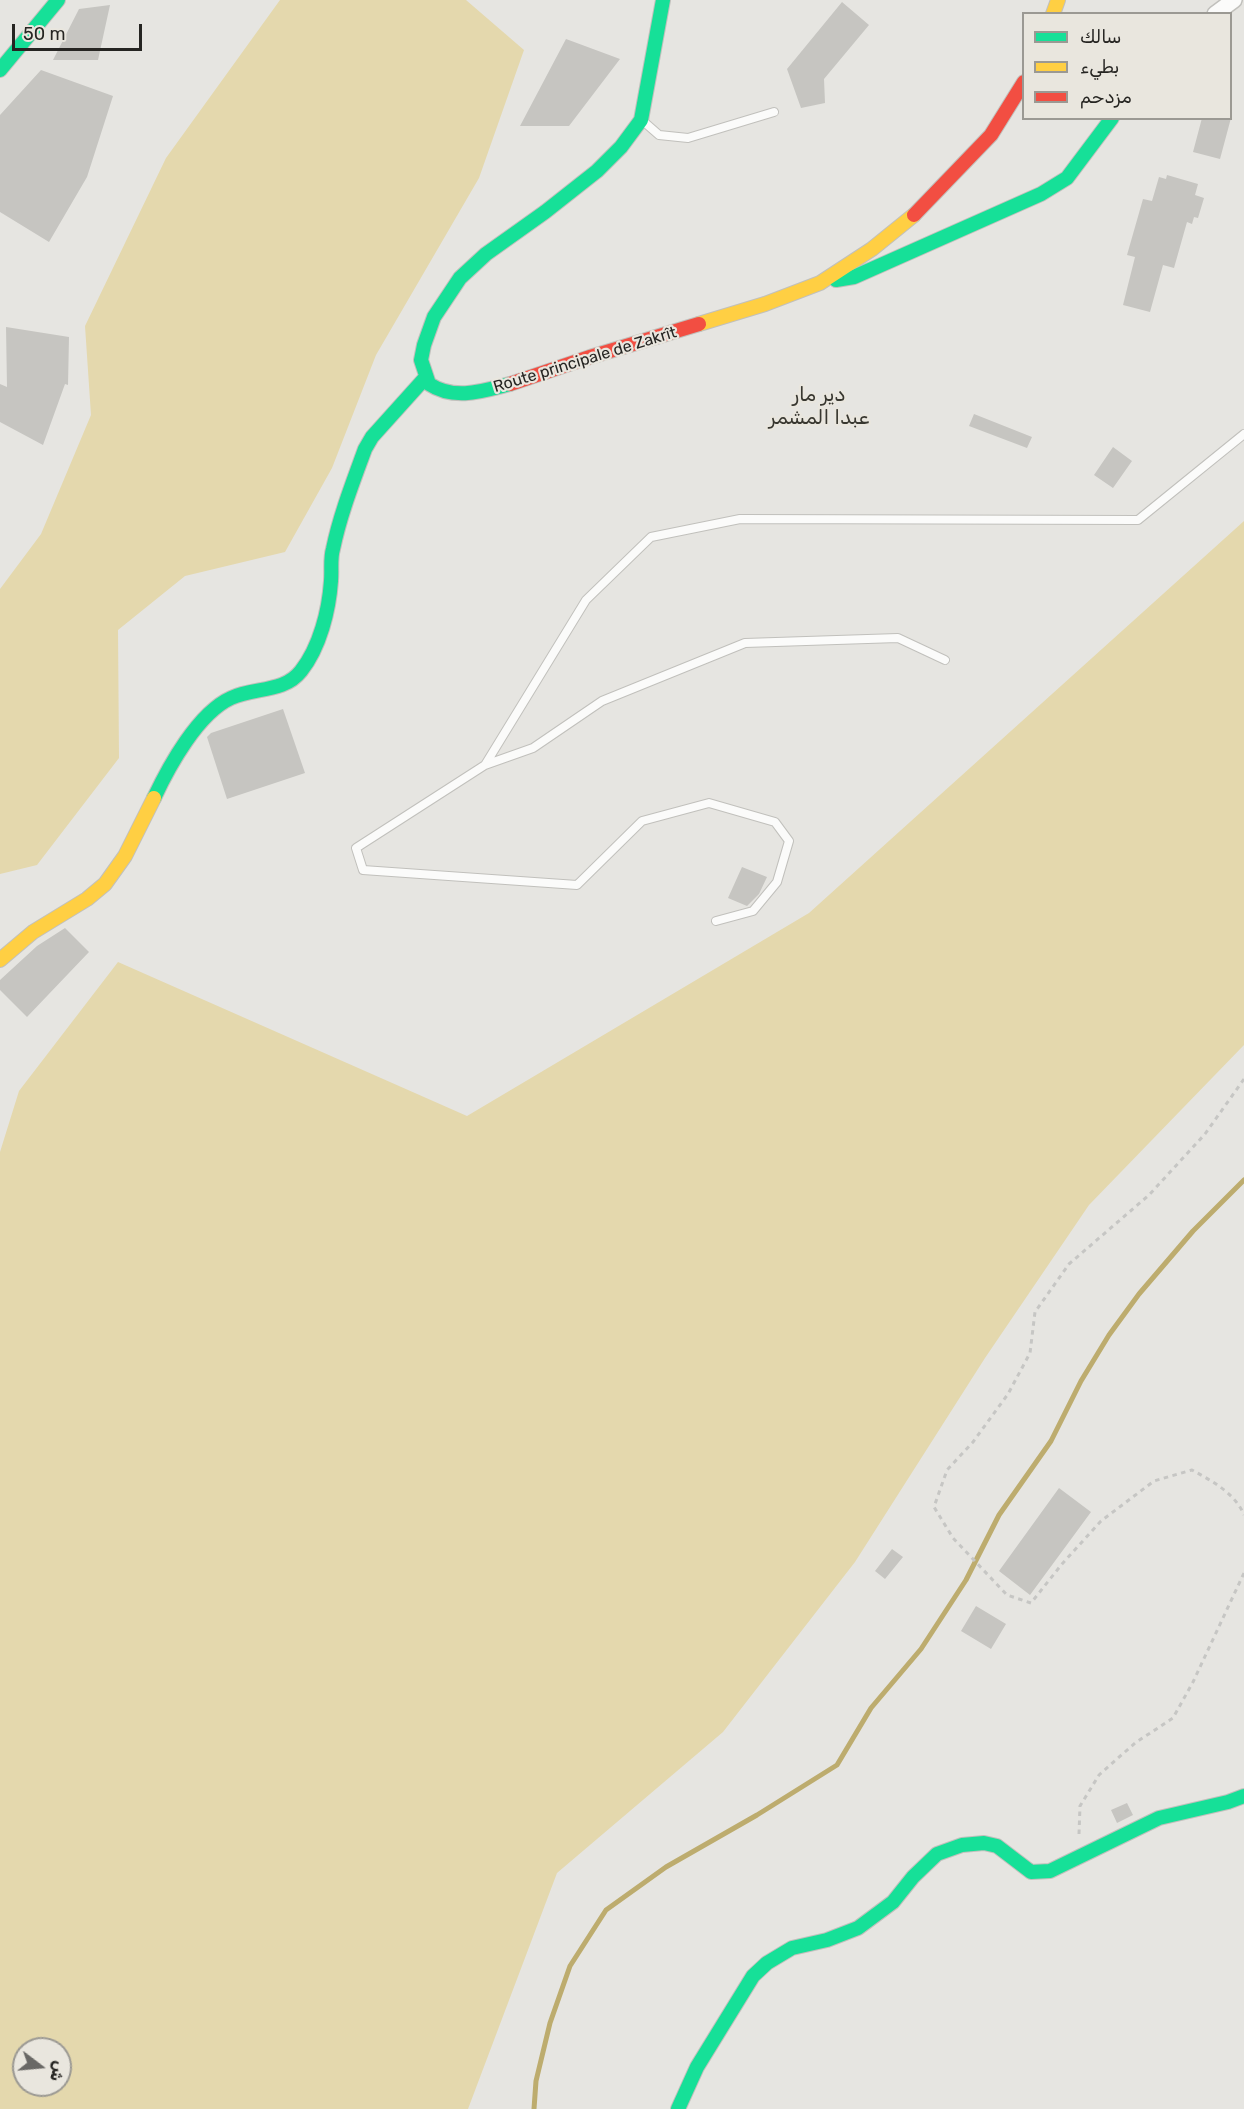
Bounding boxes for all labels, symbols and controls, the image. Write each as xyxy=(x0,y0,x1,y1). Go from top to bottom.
scale bar xyxy=(15,12,146,50)
legend xyxy=(1022,12,1232,120)
text: 50 m xyxy=(23,23,66,45)
text: سالك xyxy=(1080,26,1121,48)
text: بطيء xyxy=(1080,56,1119,78)
text: مزدحم xyxy=(1080,86,1132,108)
street label: Route principale de Zakrît xyxy=(491,323,679,397)
district label: دير مار عبدا المشمر xyxy=(769,383,869,430)
north arrow xyxy=(12,2037,72,2097)
text: ش xyxy=(46,2059,70,2084)

